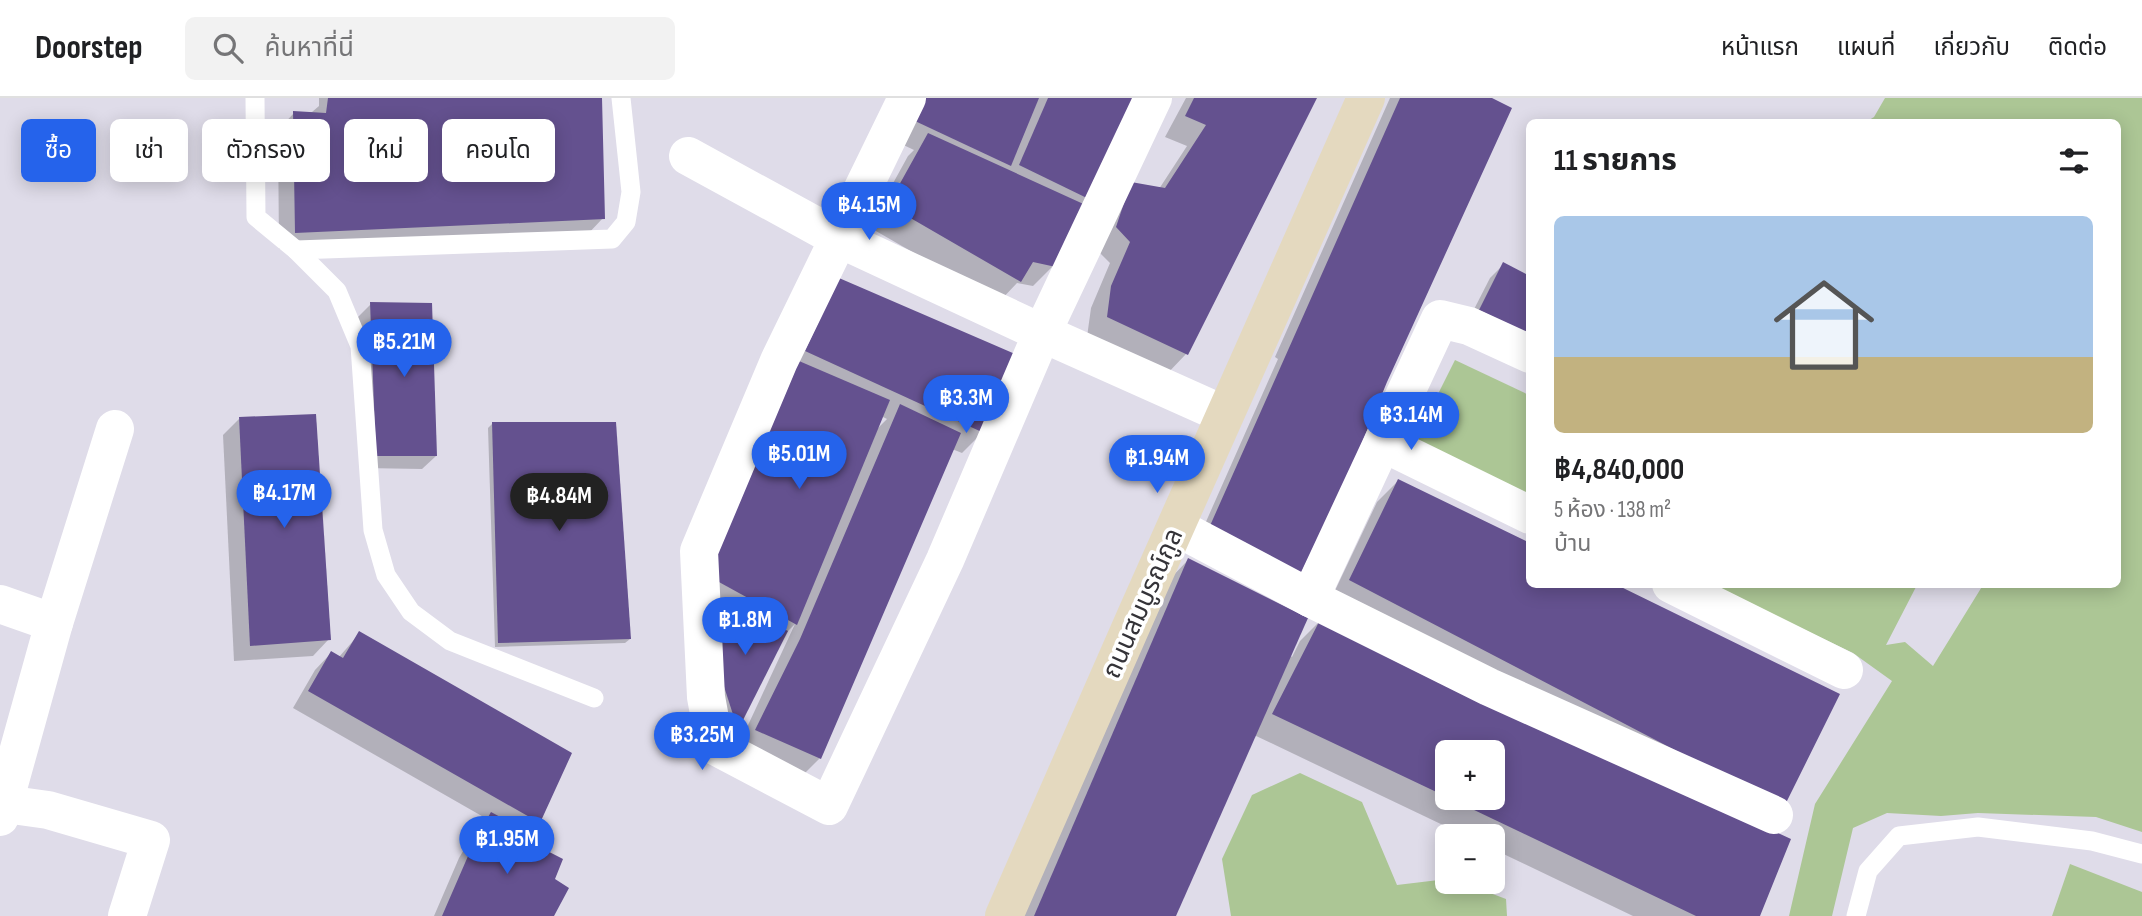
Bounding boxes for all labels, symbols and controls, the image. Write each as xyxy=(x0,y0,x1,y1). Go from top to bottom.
search box xyxy=(185,17,675,80)
text: Doorstep xyxy=(35,28,143,68)
icon: search xyxy=(209,29,247,67)
text: ค้นหาที่นี่ xyxy=(265,33,354,64)
text: หน้าแรก xyxy=(1721,33,1799,62)
text: แผนที่ xyxy=(1837,33,1895,62)
text: เกี่ยวกับ xyxy=(1933,33,2010,62)
text: ติดต่อ xyxy=(2048,33,2107,62)
chip: ซื้อ xyxy=(21,119,96,182)
chip: เช่า xyxy=(110,119,188,182)
chip: ตัวกรอง xyxy=(202,119,330,182)
chip: ใหม่ xyxy=(344,119,428,182)
chip: คอนโด xyxy=(442,119,555,182)
icon: filters xyxy=(2055,142,2093,180)
text: 11 รายการ xyxy=(1554,143,1677,179)
pin: ฿4.15M xyxy=(812,183,926,242)
text: ฿4.15M xyxy=(837,191,901,219)
icon: home xyxy=(1761,262,1887,388)
pin: ฿5.21M xyxy=(347,320,461,379)
text: ฿5.21M xyxy=(373,328,435,356)
pin: ฿3.3M xyxy=(917,376,1015,435)
text: ฿3.3M xyxy=(939,384,993,412)
pin: ฿3.14M xyxy=(1354,392,1468,452)
text: ฿3.14M xyxy=(1379,401,1443,429)
pin: ฿5.01M xyxy=(742,432,856,491)
pin: ฿1.94M xyxy=(1100,436,1214,495)
text: ฿5.01M xyxy=(768,440,830,468)
text: ฿1.94M xyxy=(1125,444,1189,472)
text: ฿4,840,000 xyxy=(1554,452,1684,488)
pin: ฿4.17M xyxy=(227,470,341,530)
pin: ฿4.84M xyxy=(502,474,616,533)
text: ฿4.17M xyxy=(253,479,315,507)
text: ฿4.84M xyxy=(526,482,592,510)
text: 5 ห้อง · 138 m² xyxy=(1554,496,1671,524)
street label: ถนนสมบูรณ์กูล xyxy=(1096,524,1190,683)
text: บ้าน xyxy=(1554,530,1591,558)
pin: ฿1.8M xyxy=(696,598,794,657)
text: ฿1.8M xyxy=(718,606,772,634)
pin: ฿3.25M xyxy=(645,712,759,772)
text: ฿3.25M xyxy=(670,721,734,749)
map controls xyxy=(1435,740,1505,894)
button: + xyxy=(1435,740,1505,810)
pin: ฿1.95M xyxy=(450,816,564,876)
button: − xyxy=(1435,824,1505,894)
text: ฿1.95M xyxy=(475,825,539,853)

